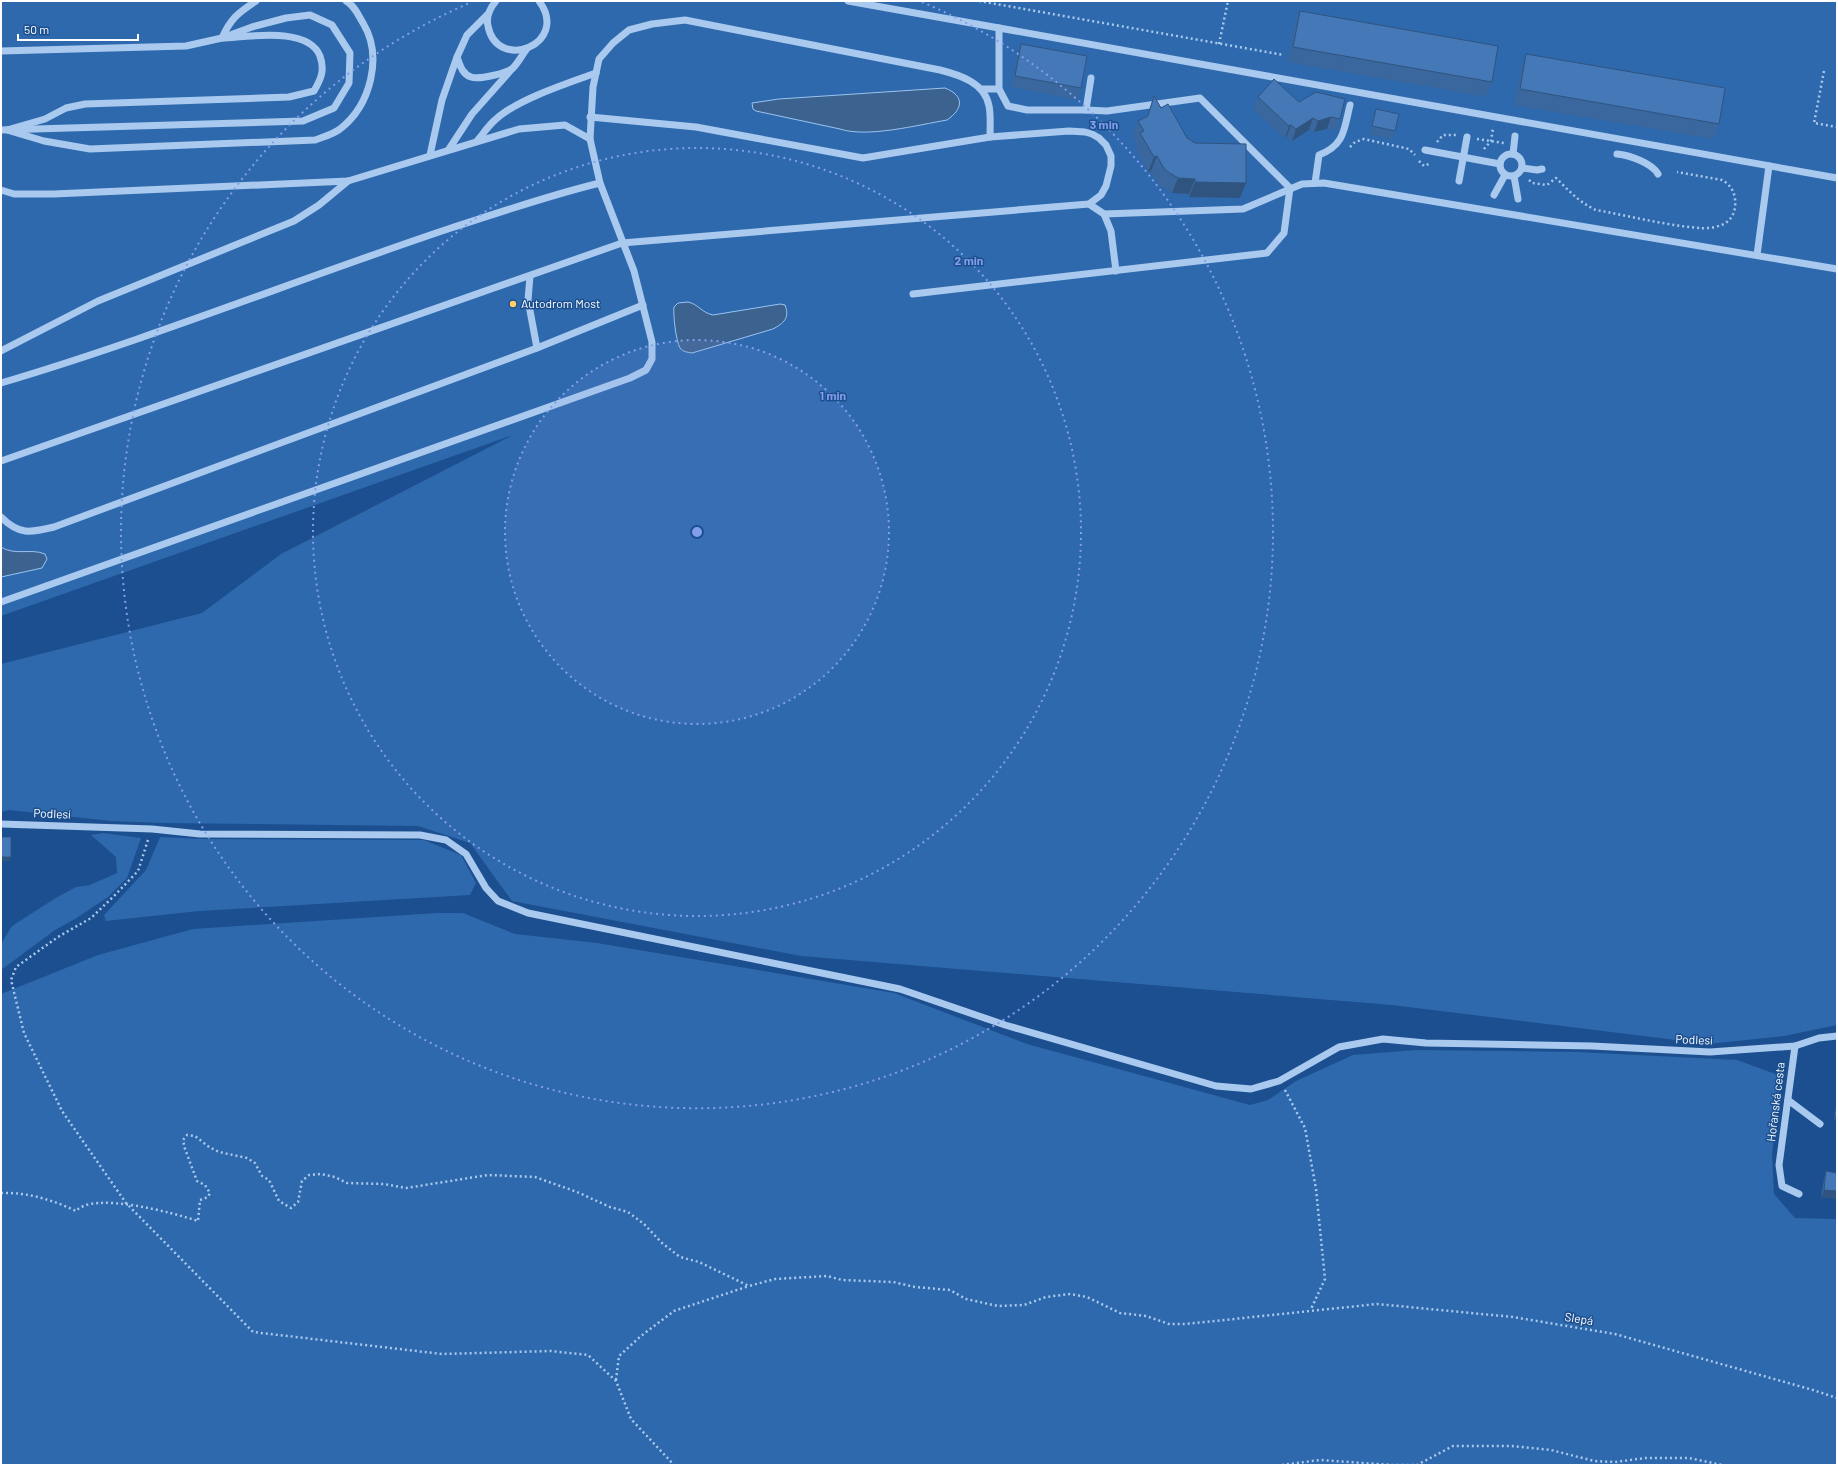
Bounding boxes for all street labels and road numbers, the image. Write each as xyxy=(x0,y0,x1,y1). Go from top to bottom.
street label: Podlesí xyxy=(33,805,71,821)
street label: Podlesí xyxy=(1675,1031,1713,1047)
street label: Hořanská cesta xyxy=(1763,1061,1787,1143)
street label: Slepá xyxy=(1564,1309,1595,1327)

